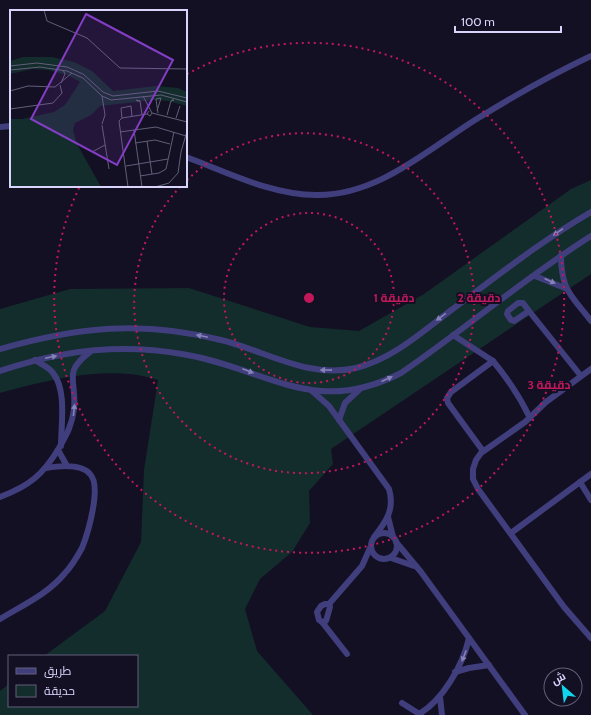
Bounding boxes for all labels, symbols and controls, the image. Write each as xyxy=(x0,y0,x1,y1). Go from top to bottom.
scale bar xyxy=(455,8,561,34)
inset map xyxy=(10,10,187,187)
text: 100 m xyxy=(461,14,495,29)
one-way arrow xyxy=(552,229,564,236)
one-way arrow xyxy=(545,278,556,284)
text: 1 دقيقة xyxy=(373,290,415,305)
text: 2 دقيقة xyxy=(458,290,501,305)
centre of rings xyxy=(302,291,316,305)
one-way arrow xyxy=(436,313,447,321)
one-way arrow xyxy=(195,332,208,338)
one-way arrow xyxy=(45,353,57,359)
one-way arrow xyxy=(319,367,332,373)
one-way arrow xyxy=(242,369,254,375)
one-way arrow xyxy=(381,376,393,382)
text: 3 دقيقة xyxy=(527,377,571,392)
one-way arrow xyxy=(70,404,77,416)
one-way arrow xyxy=(461,651,467,663)
legend xyxy=(8,655,138,707)
text: طريق xyxy=(44,663,72,678)
north arrow xyxy=(543,667,583,707)
text: ش xyxy=(549,669,568,688)
text: حديقة xyxy=(44,683,75,698)

